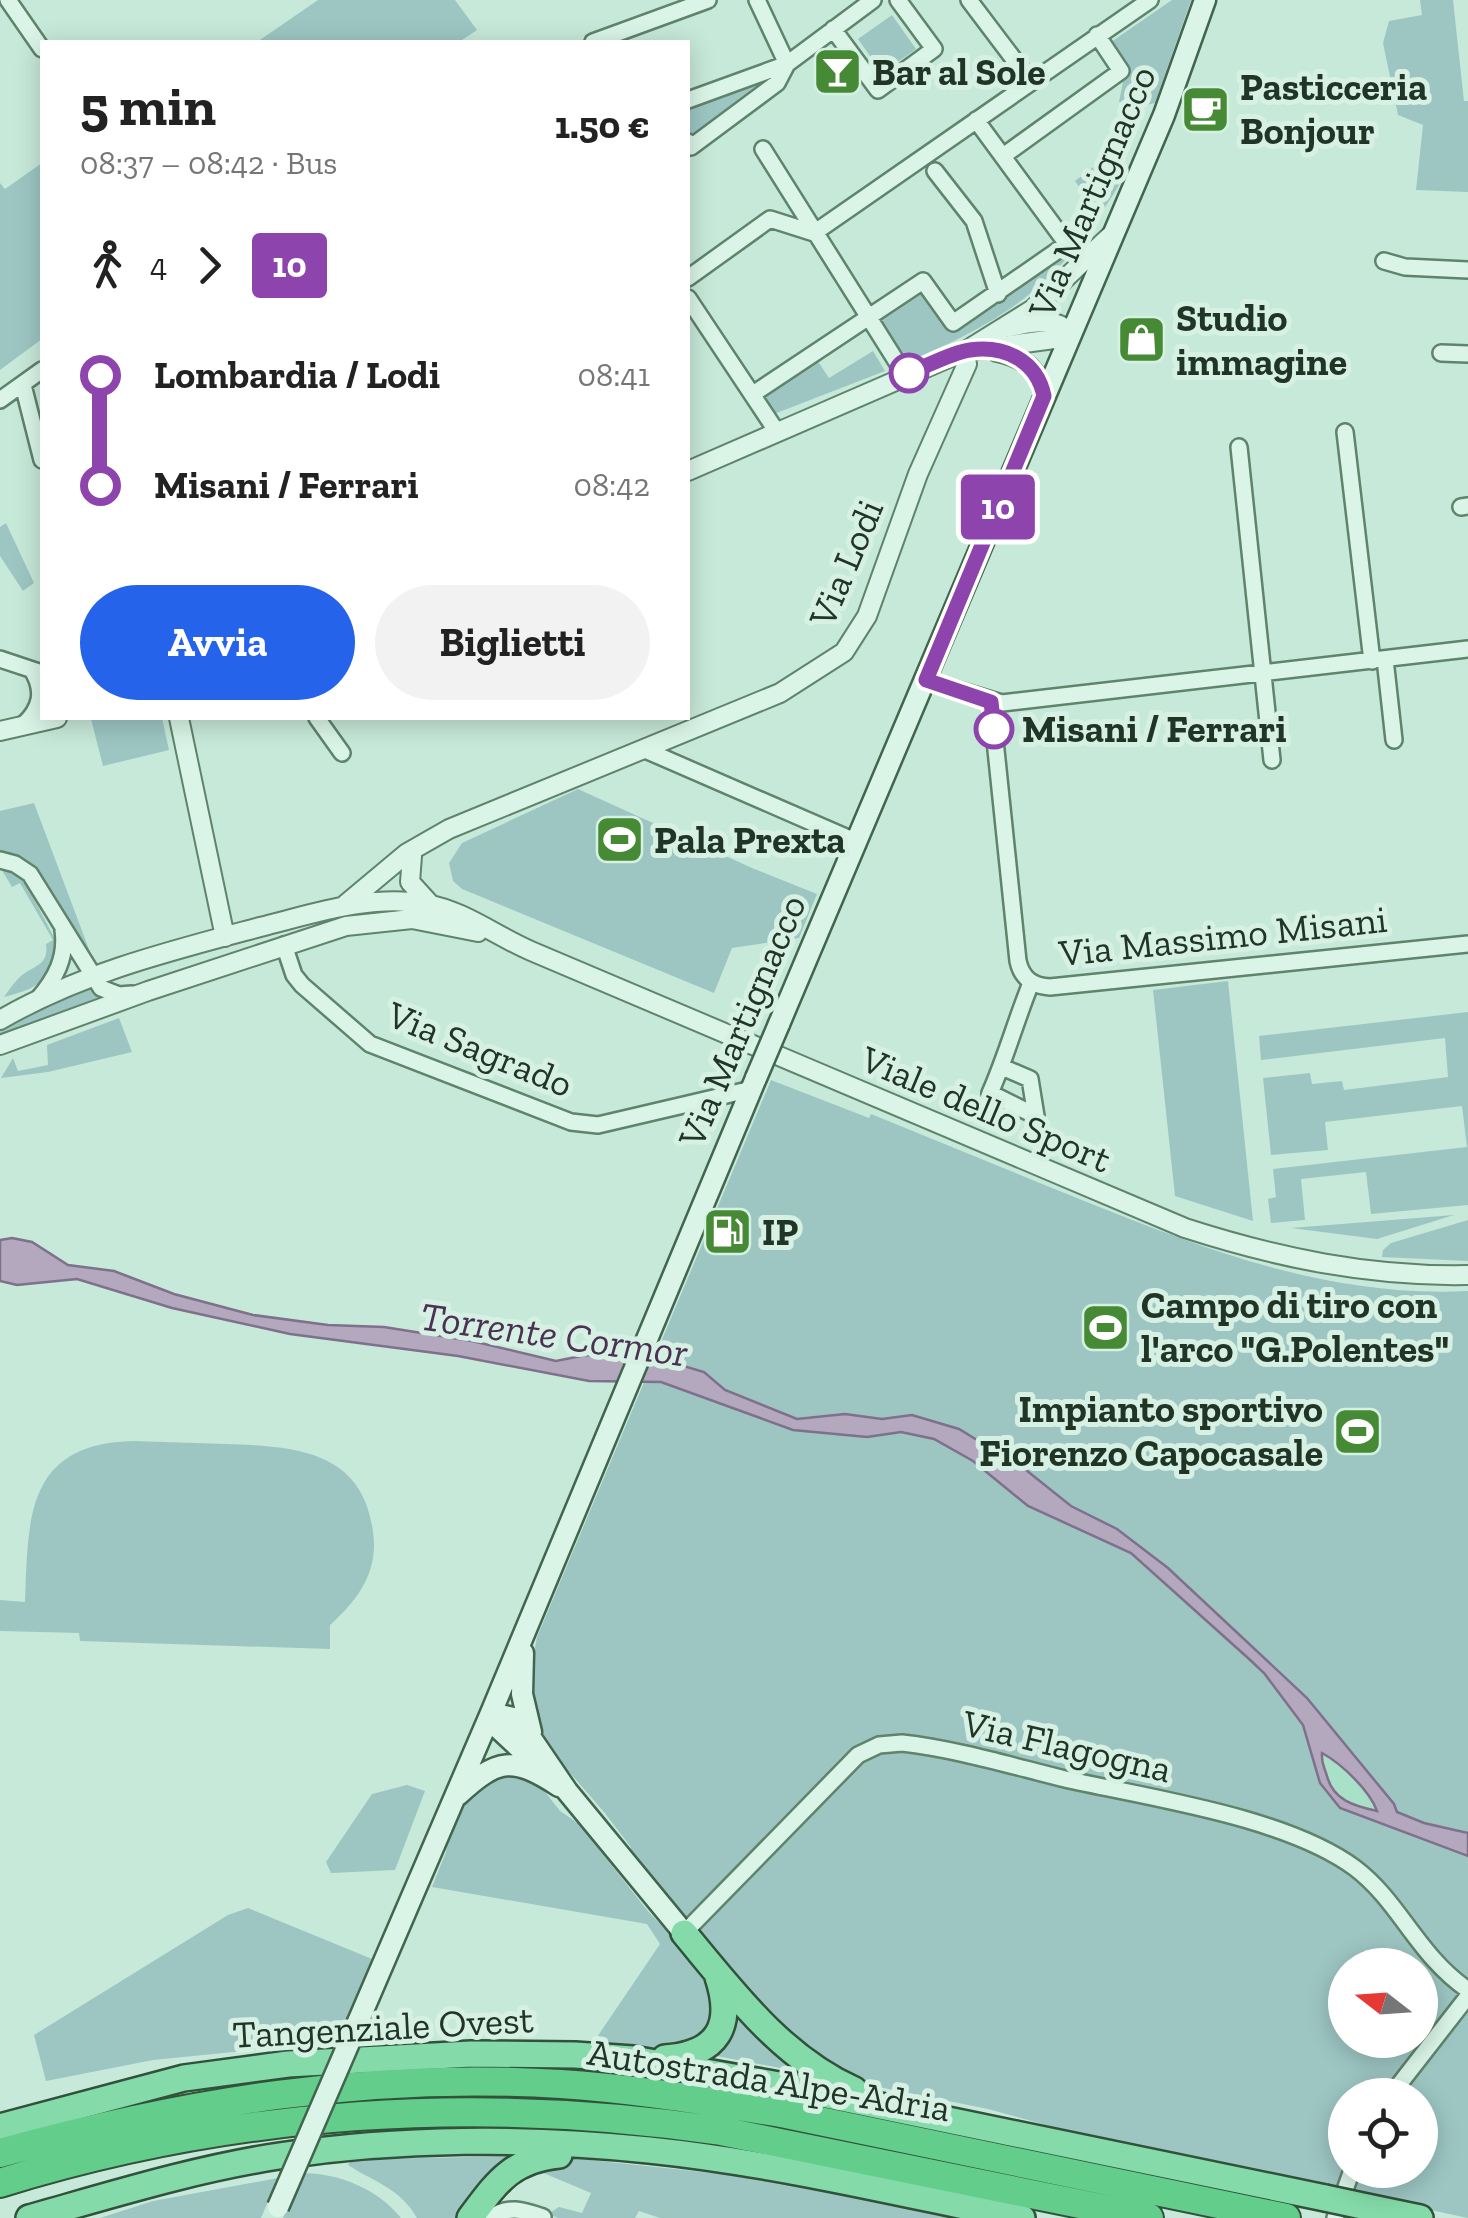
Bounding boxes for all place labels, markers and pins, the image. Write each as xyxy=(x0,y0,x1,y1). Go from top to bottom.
bar icon: Bar al Sole xyxy=(811,46,863,98)
place label: Bar al Sole xyxy=(872,49,1046,95)
place label: Pasticceria Bonjour xyxy=(1240,64,1427,154)
cafe icon: Pasticceria Bonjour xyxy=(1179,83,1231,135)
place label: Studio immagine xyxy=(1176,295,1347,385)
shop icon: Studio immagine xyxy=(1115,314,1167,366)
unlabelled marker xyxy=(890,354,928,392)
place label: Misani / Ferrari xyxy=(1022,706,1287,752)
marker: Misani / Ferrari xyxy=(975,710,1013,748)
sports icon: Pala Prexta xyxy=(593,814,645,866)
place label: Pala Prexta xyxy=(654,817,845,863)
fuel station icon: IP xyxy=(701,1206,753,1258)
place label: IP xyxy=(762,1209,798,1255)
place label: Campo di tiro con l'arco "G.Polentes" xyxy=(1141,1282,1449,1372)
sports icon: Campo di tiro con l'arco "G.Polentes" xyxy=(1080,1301,1132,1353)
place label: Impianto sportivo Fiorenzo Capocasale xyxy=(979,1386,1323,1476)
sports icon: Impianto sportivo Fiorenzo Capocasale xyxy=(1332,1405,1384,1457)

